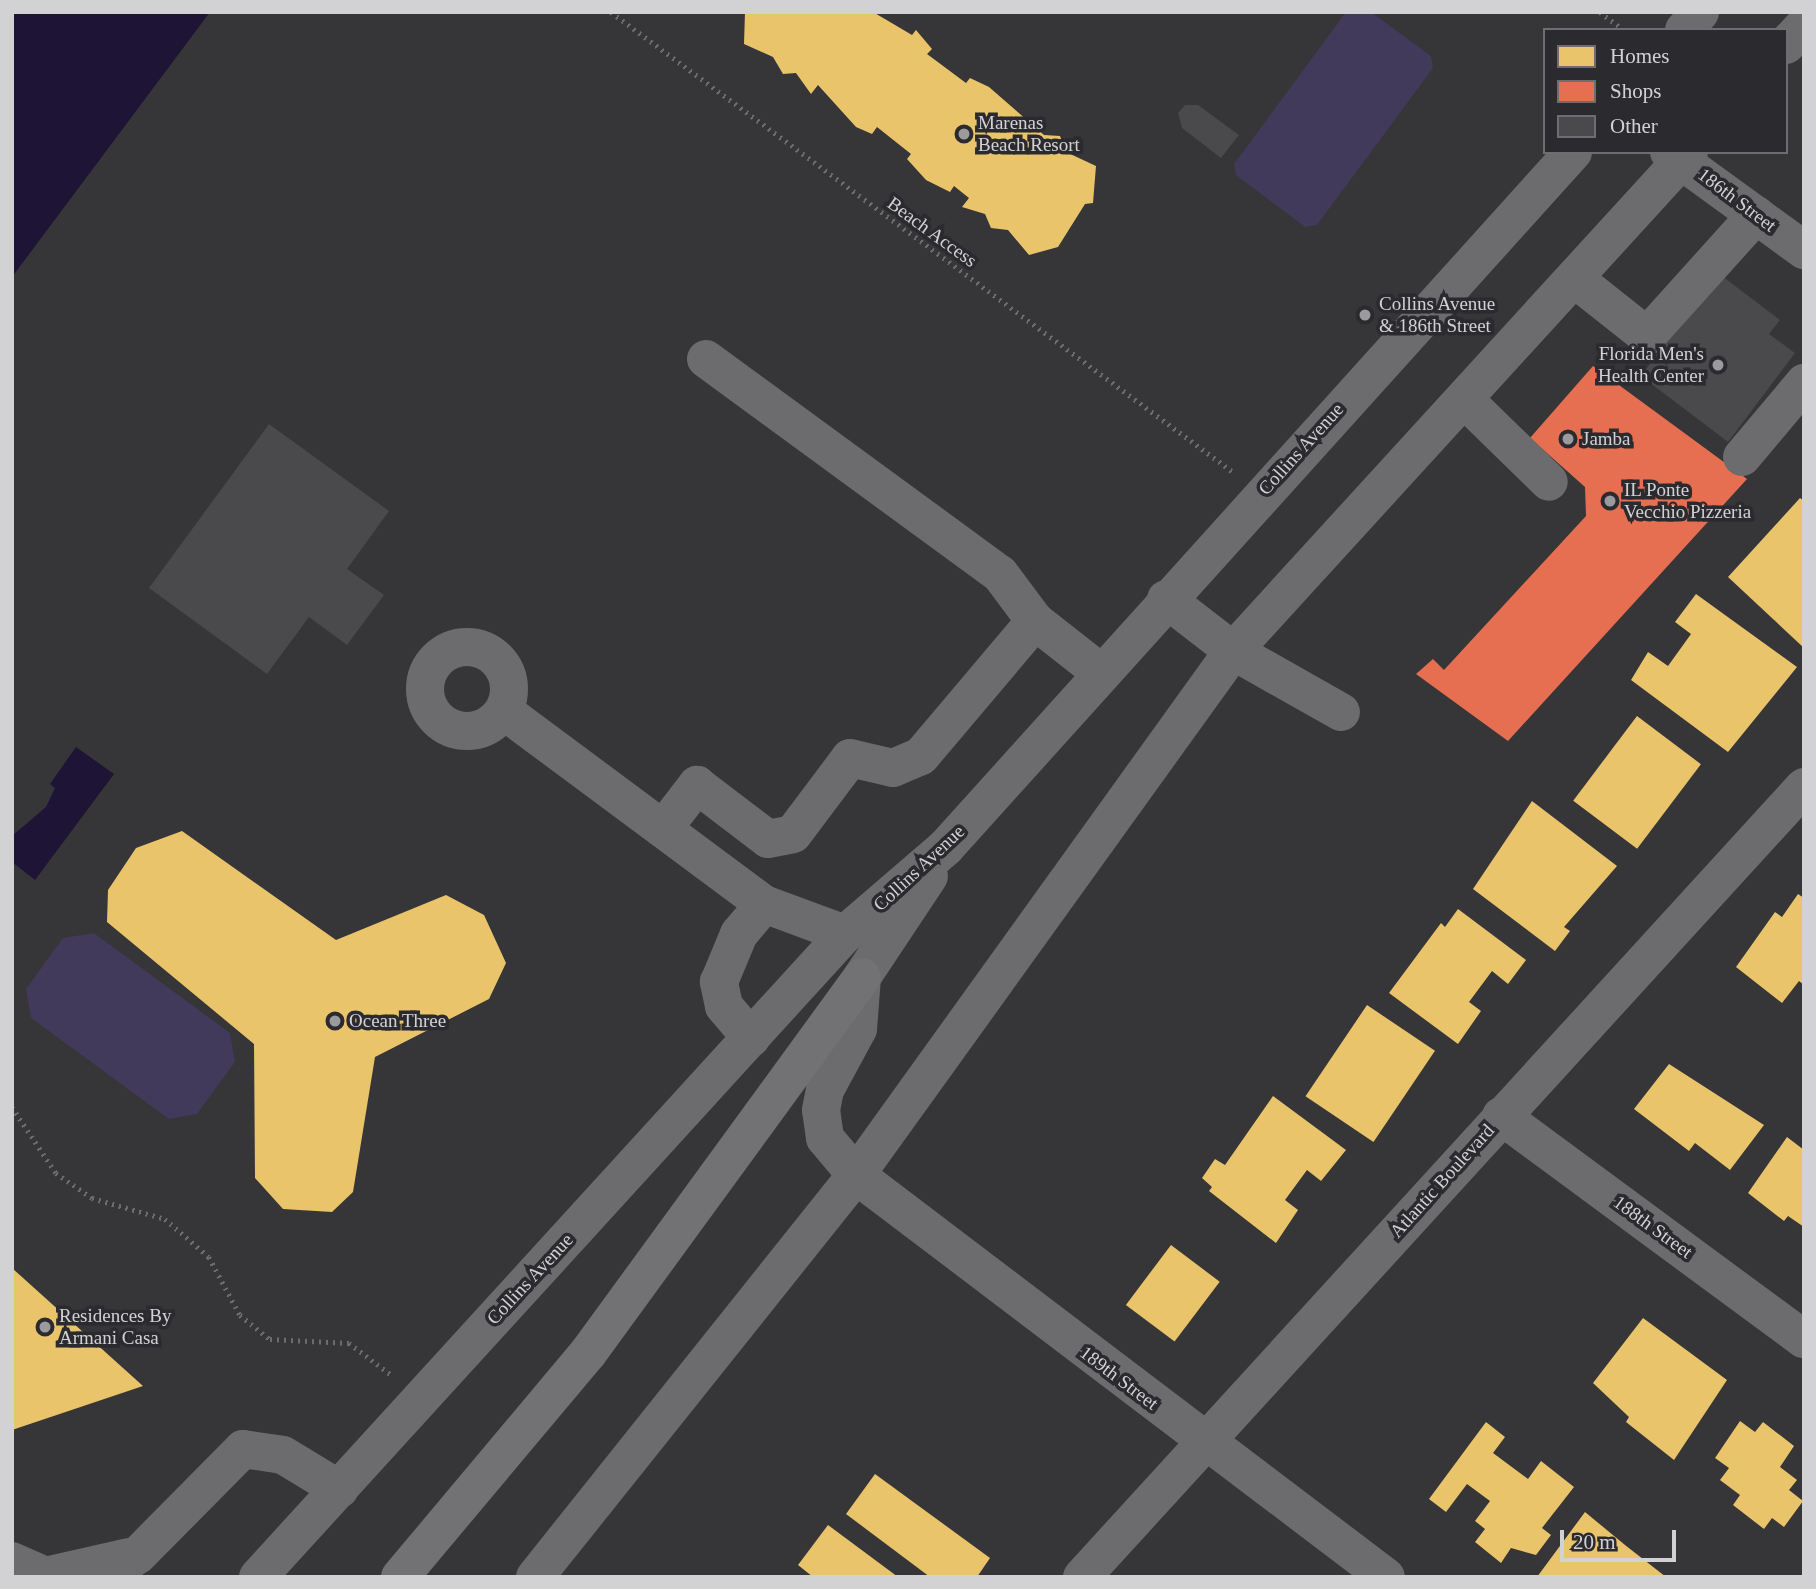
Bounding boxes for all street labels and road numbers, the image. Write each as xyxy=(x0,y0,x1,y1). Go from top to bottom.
street label: 186th Street xyxy=(1693,163,1781,237)
street label: Beach Access xyxy=(882,192,982,272)
street label: Collins Avenue xyxy=(1253,398,1349,500)
street label: Collins Avenue xyxy=(868,820,970,916)
street label: Atlantic Boulevard xyxy=(1385,1119,1499,1243)
street label: 188th Street xyxy=(1609,1191,1697,1263)
street label: Collins Avenue xyxy=(482,1228,578,1330)
street label: 189th Street xyxy=(1075,1341,1163,1415)

